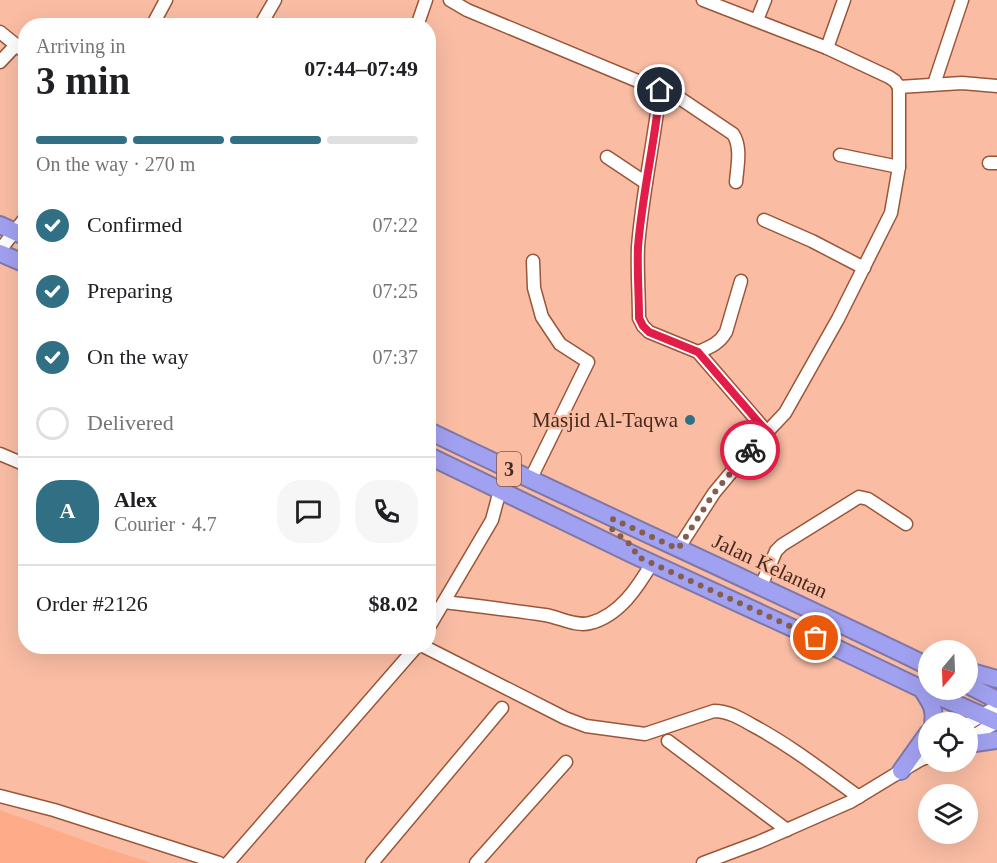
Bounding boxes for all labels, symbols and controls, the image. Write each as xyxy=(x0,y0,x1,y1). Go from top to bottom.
text: Arriving in xyxy=(36,35,125,57)
text: 07:44–07:49 xyxy=(304,56,418,81)
text: 3 min xyxy=(36,59,130,102)
pin xyxy=(634,64,685,115)
icon: home xyxy=(643,73,676,106)
text: On the way · 270 m xyxy=(36,153,195,175)
icon: check xyxy=(36,209,69,242)
text: Confirmed xyxy=(87,212,182,237)
text: 07:22 xyxy=(372,214,418,236)
icon: check xyxy=(36,275,69,308)
text: Preparing xyxy=(87,278,173,303)
text: 07:25 xyxy=(372,280,418,302)
icon: check xyxy=(36,341,69,374)
text: On the way xyxy=(87,344,188,369)
text: 07:37 xyxy=(372,346,418,368)
place label: Masjid Al-Taqwa xyxy=(532,408,679,432)
text: Delivered xyxy=(87,410,174,435)
marker: Masjid Al-Taqwa xyxy=(683,413,697,427)
courier xyxy=(720,420,780,480)
icon: bike xyxy=(734,434,767,467)
road number: 3 xyxy=(497,452,521,486)
button: chat xyxy=(277,480,340,543)
button: phone xyxy=(355,480,418,543)
text: Alex xyxy=(114,487,157,512)
text: A xyxy=(60,498,75,523)
text: Courier · 4.7 xyxy=(114,513,217,535)
street label: Jalan Kelantan xyxy=(709,529,832,603)
text: Order #2126 xyxy=(36,591,148,616)
text: $8.02 xyxy=(369,591,418,616)
pin xyxy=(790,612,841,663)
icon: bag xyxy=(799,621,832,654)
north arrow xyxy=(918,640,978,700)
map controls xyxy=(918,640,978,844)
button: locate xyxy=(918,712,978,772)
button: layers xyxy=(918,784,978,844)

